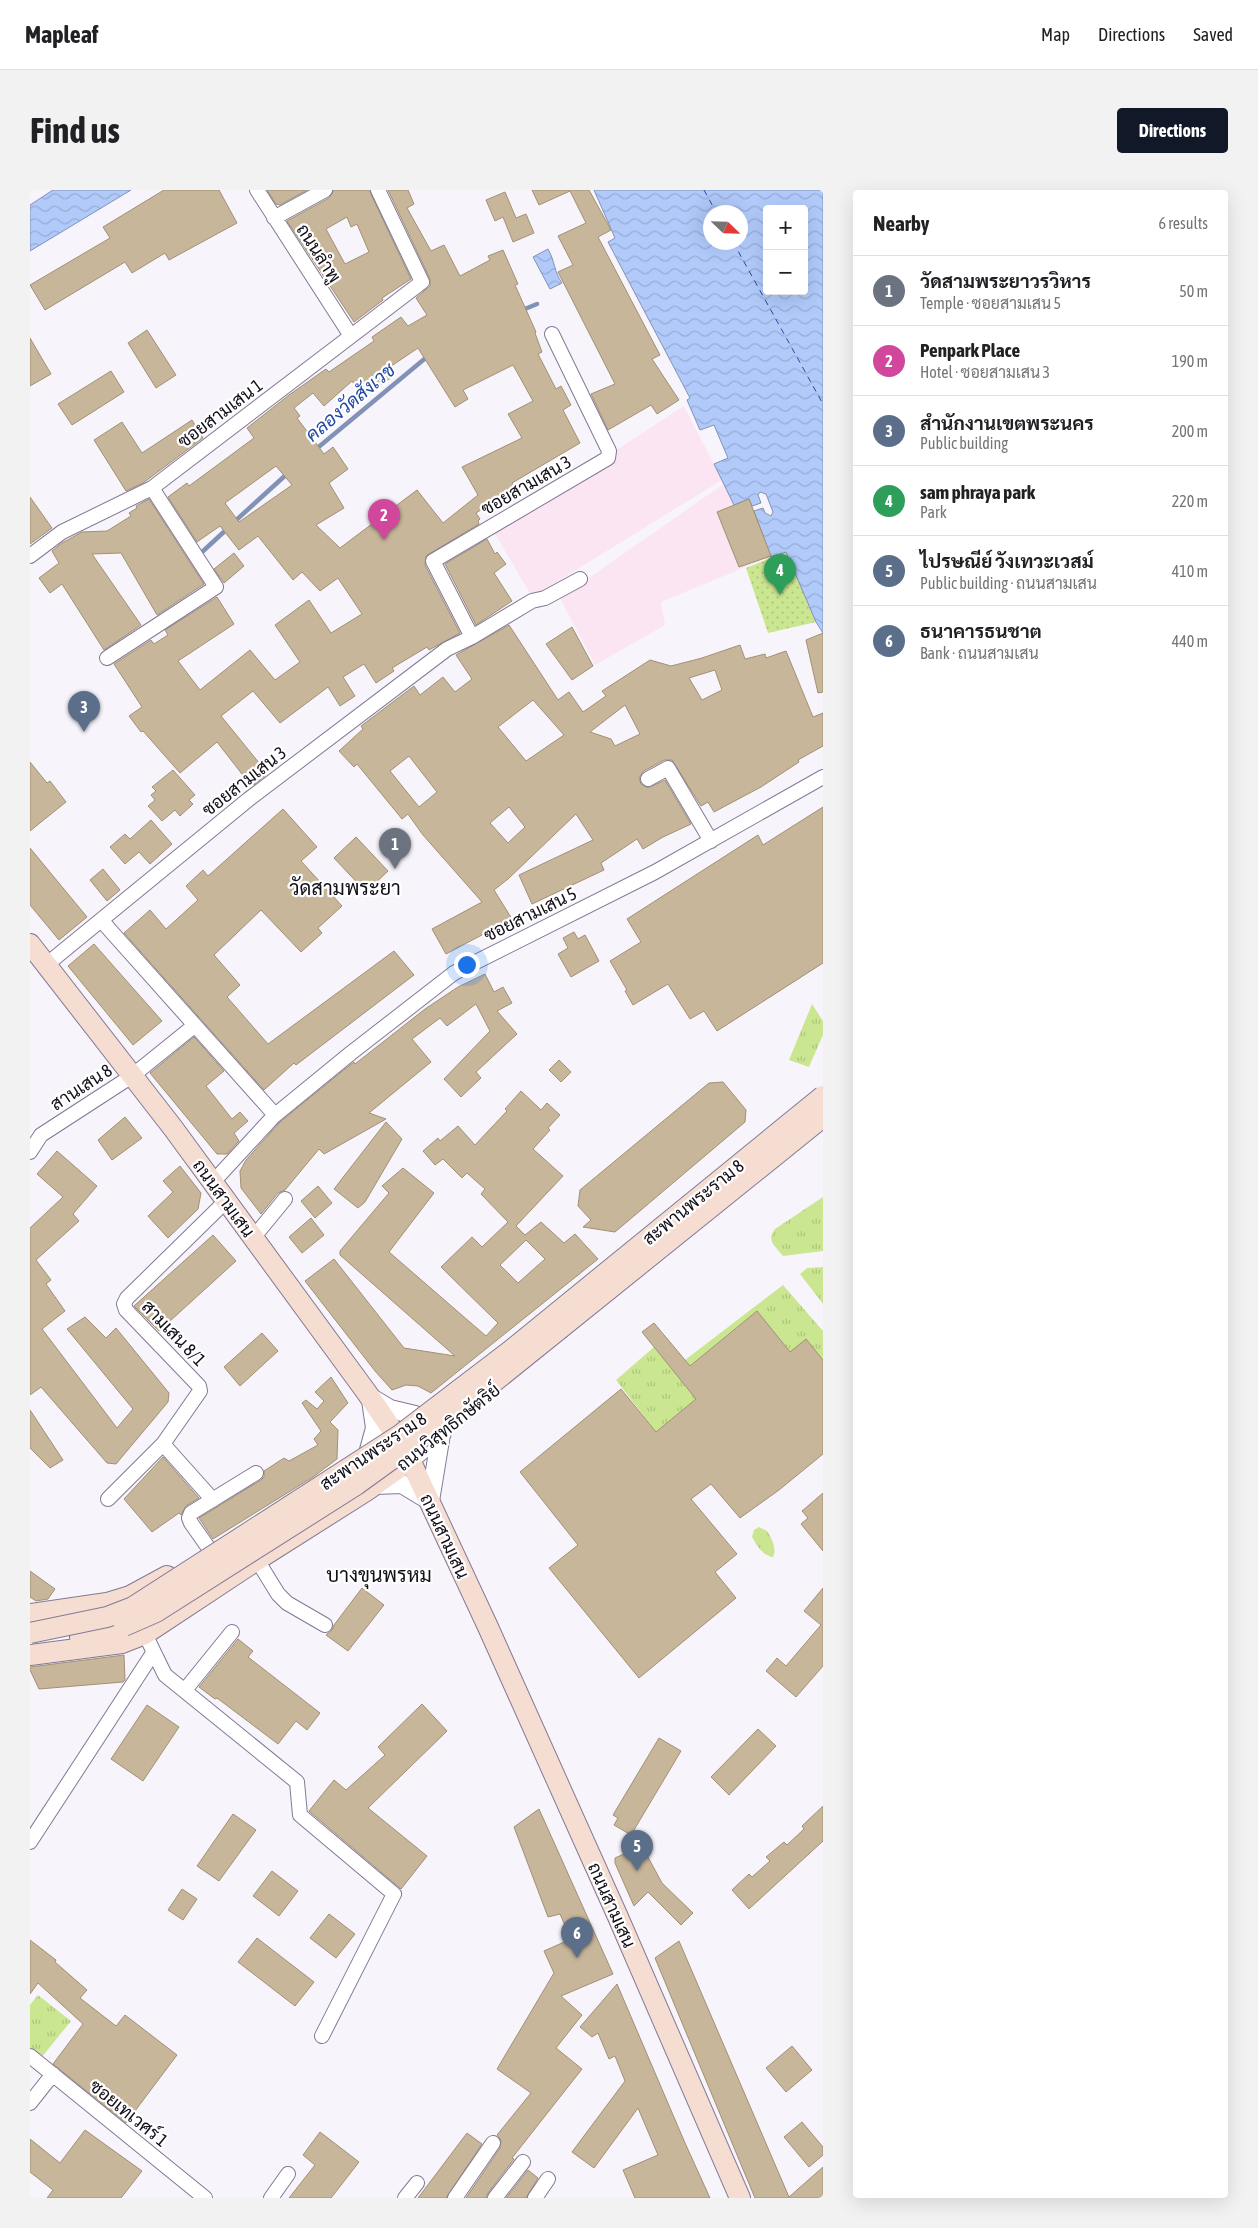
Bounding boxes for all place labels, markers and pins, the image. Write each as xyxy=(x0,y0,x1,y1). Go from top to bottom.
pin: 2 xyxy=(368,499,400,540)
pin: 4 xyxy=(764,554,796,595)
pin: 3 xyxy=(68,691,100,732)
pin: 1 xyxy=(379,828,411,869)
pin: 5 xyxy=(621,1830,653,1871)
pin: 6 xyxy=(561,1917,593,1958)

